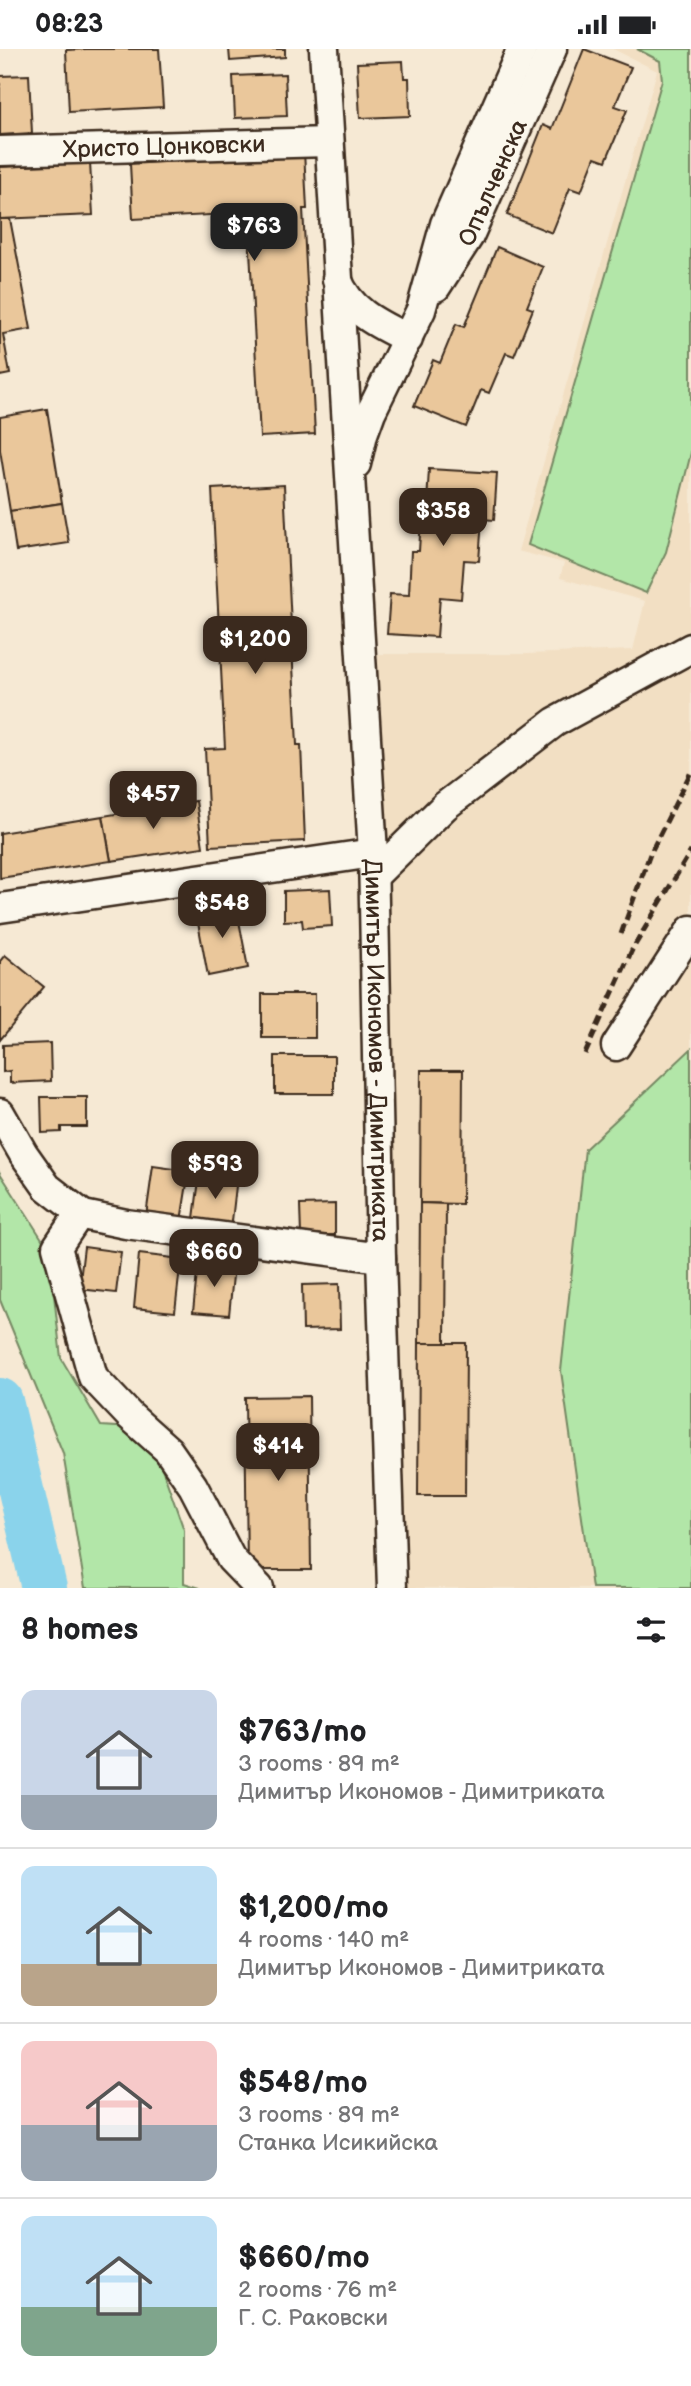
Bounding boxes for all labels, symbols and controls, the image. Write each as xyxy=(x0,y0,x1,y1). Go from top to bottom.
text: 08:23 xyxy=(35,9,103,40)
street label: Опълченска xyxy=(452,115,534,252)
street label: Христо Цонковски xyxy=(62,130,266,164)
pin: $763 xyxy=(213,203,295,263)
text: $763 xyxy=(226,212,282,240)
pin: $358 xyxy=(402,489,484,548)
text: $358 xyxy=(415,497,471,525)
pin: $1,200 xyxy=(198,617,312,676)
text: $1,200 xyxy=(219,625,291,653)
pin: $457 xyxy=(112,771,194,831)
text: $457 xyxy=(126,780,180,808)
street label: Димитър Икономов - Димитриката xyxy=(358,859,395,1242)
pin: $548 xyxy=(181,881,263,940)
text: $548 xyxy=(194,889,250,917)
pin: $593 xyxy=(174,1141,256,1201)
text: $593 xyxy=(187,1150,243,1178)
pin: $660 xyxy=(173,1229,255,1289)
text: $660 xyxy=(185,1238,243,1266)
pin: $414 xyxy=(237,1423,319,1483)
text: $414 xyxy=(252,1432,304,1460)
icon: filters xyxy=(632,1611,670,1649)
text: 8 homes xyxy=(21,1612,138,1648)
text: $763/mo xyxy=(238,1714,367,1750)
icon: home xyxy=(77,1718,161,1802)
text: 3 rooms · 89 m² xyxy=(238,1750,400,1778)
text: Димитър Икономов - Димитриката xyxy=(238,1778,605,1806)
text: $1,200/mo xyxy=(238,1890,389,1926)
icon: home xyxy=(77,1894,161,1978)
text: 4 rooms · 140 m² xyxy=(238,1926,409,1954)
text: Димитър Икономов - Димитриката xyxy=(238,1954,605,1982)
text: $548/mo xyxy=(238,2065,368,2101)
icon: home xyxy=(77,2069,161,2153)
text: 3 rooms · 89 m² xyxy=(238,2101,400,2129)
text: Станка Исикийска xyxy=(238,2129,438,2157)
text: $660/mo xyxy=(238,2240,370,2276)
icon: home xyxy=(77,2244,161,2328)
text: 2 rooms · 76 m² xyxy=(238,2276,397,2304)
text: Г. С. Раковски xyxy=(238,2304,388,2332)

